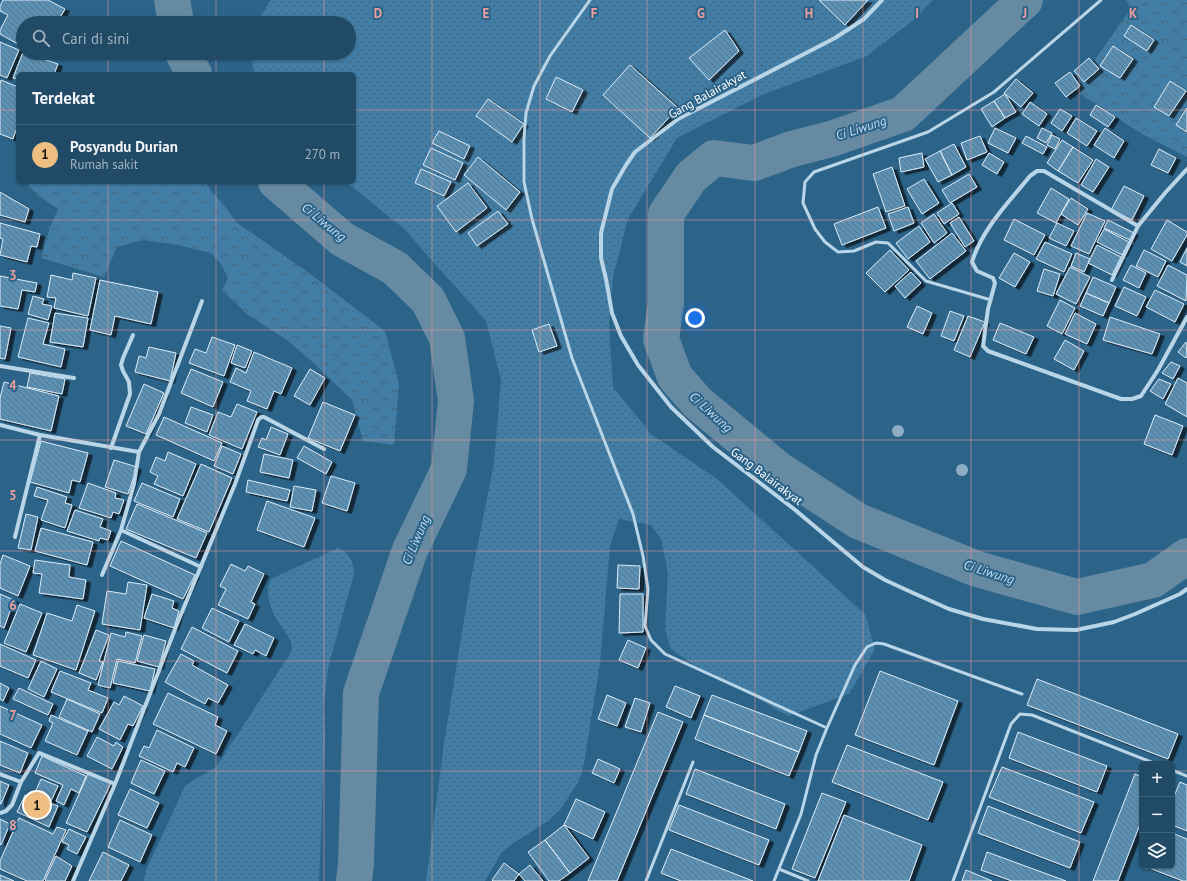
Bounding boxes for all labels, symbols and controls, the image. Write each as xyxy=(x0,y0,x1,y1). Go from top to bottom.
text: D xyxy=(374,5,382,22)
text: E xyxy=(483,5,490,22)
text: F xyxy=(591,5,598,22)
text: G xyxy=(697,5,705,22)
text: H xyxy=(805,5,813,22)
text: I xyxy=(915,5,919,22)
text: J xyxy=(1022,5,1027,22)
text: K xyxy=(1129,5,1137,22)
search box xyxy=(16,16,356,60)
icon: search xyxy=(30,27,52,49)
text: Cari di sini xyxy=(62,29,130,48)
street label: Gang Balairakyat xyxy=(666,66,748,122)
text: Terdekat xyxy=(32,87,95,109)
water label: Ci Liwung xyxy=(834,112,889,144)
text: Posyandu Durian xyxy=(70,137,178,156)
text: 1 xyxy=(41,146,49,163)
text: 270 m xyxy=(305,146,340,163)
text: Rumah sakit xyxy=(70,156,138,173)
water label: Ci Liwung xyxy=(298,199,350,245)
text: 3 xyxy=(9,267,17,284)
your location xyxy=(685,308,705,328)
text: 4 xyxy=(9,377,17,394)
water label: Ci Liwung xyxy=(686,388,736,436)
street label: Gang Balairakyat xyxy=(728,444,806,508)
text: 5 xyxy=(9,487,17,504)
water label: Ci Liwung xyxy=(398,512,434,567)
water label: Ci Liwung xyxy=(962,556,1017,588)
text: 6 xyxy=(9,597,17,614)
text: 7 xyxy=(9,707,17,724)
map controls xyxy=(1139,761,1175,869)
button: + xyxy=(1139,761,1175,797)
pin: 1 xyxy=(24,790,50,820)
button: − xyxy=(1139,797,1175,833)
text: 8 xyxy=(9,817,17,834)
button: layers xyxy=(1139,833,1175,869)

